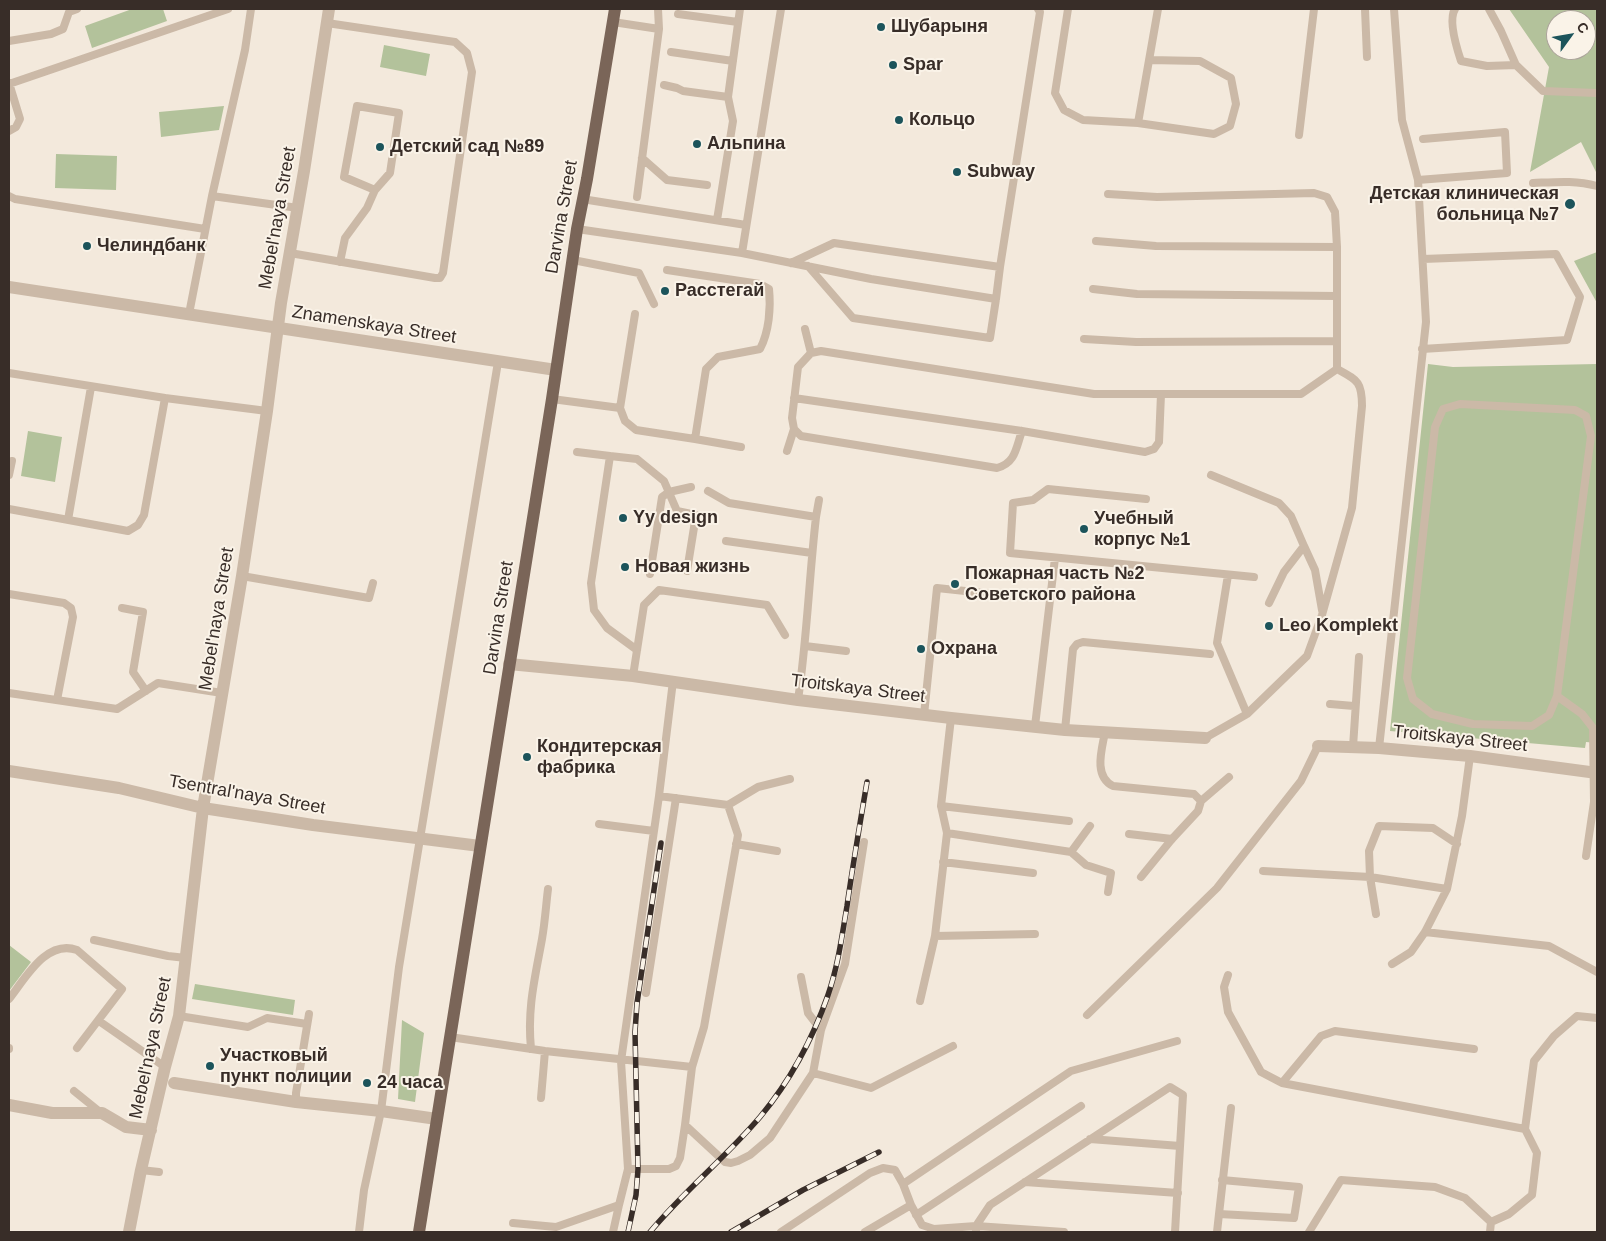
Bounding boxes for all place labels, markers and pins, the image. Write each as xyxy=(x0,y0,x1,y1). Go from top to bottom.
place label: Шубарыня xyxy=(891,16,988,38)
marker: Шубарыня xyxy=(875,21,887,33)
place label: Spar xyxy=(903,54,943,76)
marker: Spar xyxy=(887,59,899,71)
place label: Кольцо xyxy=(909,109,975,131)
marker: Кольцо xyxy=(893,114,905,126)
place label: Альпина xyxy=(707,133,785,155)
place label: Детский сад №89 xyxy=(390,136,544,158)
marker: Альпина xyxy=(691,138,703,150)
marker: Детский сад №89 xyxy=(374,141,386,153)
place label: Subway xyxy=(967,161,1035,183)
marker: Subway xyxy=(951,166,963,178)
place label: Детская клиническая больница №7 xyxy=(1370,183,1559,225)
marker: Детская клиническая больница №7 xyxy=(1563,197,1577,211)
place label: Челиндбанк xyxy=(97,235,205,257)
marker: Челиндбанк xyxy=(81,240,93,252)
place label: Расстегай xyxy=(675,280,764,302)
marker: Расстегай xyxy=(659,285,671,297)
place label: Yy design xyxy=(633,507,718,529)
place label: Учебный корпус №1 xyxy=(1094,508,1190,550)
marker: Yy design xyxy=(617,512,629,524)
marker: Учебный корпус №1 xyxy=(1078,523,1090,535)
place label: Новая жизнь xyxy=(635,556,750,578)
marker: Новая жизнь xyxy=(619,561,631,573)
place label: Пожарная часть №2 Советского района xyxy=(965,563,1144,606)
marker: Пожарная часть №2 Советского района xyxy=(949,578,961,590)
place label: Leo Komplekt xyxy=(1279,615,1398,637)
marker: Leo Komplekt xyxy=(1263,620,1275,632)
place label: Охрана xyxy=(931,638,997,660)
marker: Охрана xyxy=(915,643,927,655)
place label: Кондитерская фабрика xyxy=(537,736,662,779)
marker: Кондитерская фабрика xyxy=(521,751,533,763)
place label: Участковый пункт полиции xyxy=(220,1045,352,1088)
marker: Участковый пункт полиции xyxy=(204,1060,216,1072)
place label: 24 часа xyxy=(377,1072,443,1094)
marker: 24 часа xyxy=(361,1077,373,1089)

